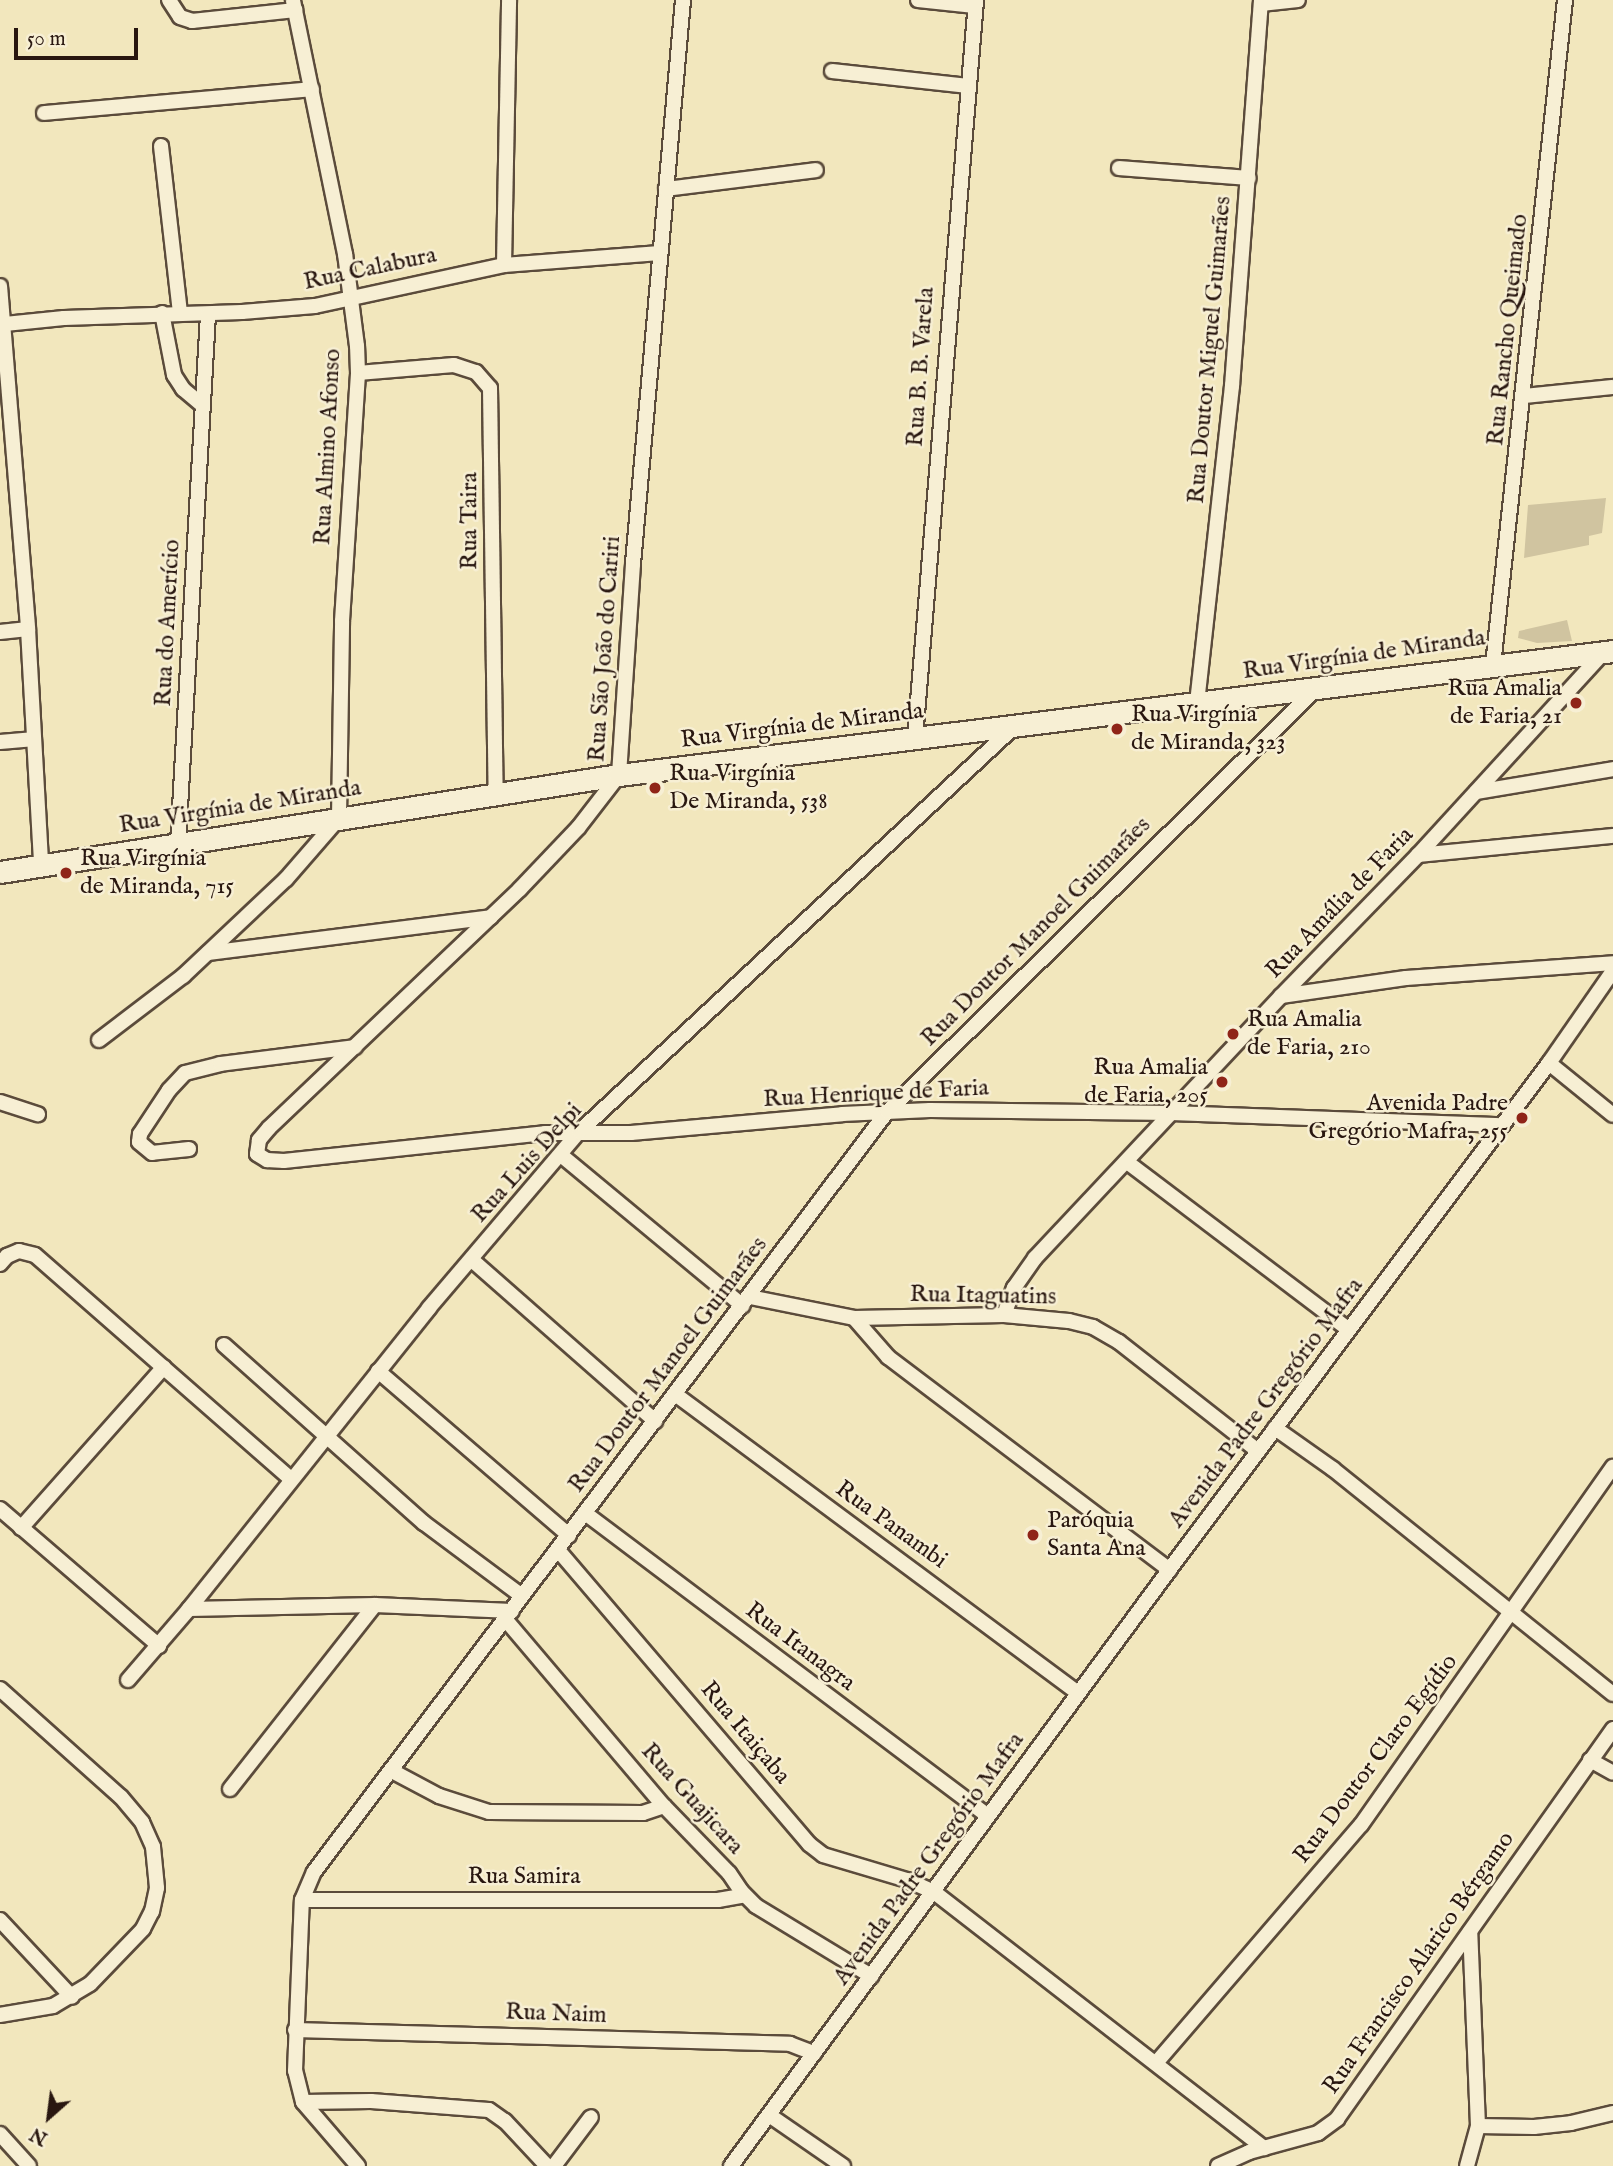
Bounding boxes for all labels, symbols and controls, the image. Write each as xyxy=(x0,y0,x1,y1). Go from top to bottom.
scale bar xyxy=(18,14,142,58)
text: 50 m xyxy=(27,26,66,53)
street label: Rua Doutor Miguel Guimarães xyxy=(1182,195,1238,505)
street label: Rua Rancho Queimado xyxy=(1482,213,1534,447)
street label: Rua Calabura xyxy=(301,241,439,297)
street label: Rua B. B. Varela xyxy=(901,286,941,448)
street label: Rua Almino Afonso xyxy=(308,348,348,546)
street label: Rua Taira xyxy=(456,472,484,570)
street label: Rua São João do Cariri xyxy=(583,535,627,763)
street label: Rua do Amerício xyxy=(149,539,187,707)
street label: Rua Virgínia de Miranda xyxy=(1241,624,1487,686)
place label: Rua Amalia de Faria, 21 xyxy=(1447,675,1562,731)
marker: Rua Amalia de Faria, 21 xyxy=(1568,695,1584,711)
street label: Rua Virgínia de Miranda xyxy=(679,697,925,755)
place label: Rua Virgínia de Miranda, 323 xyxy=(1131,701,1285,757)
marker: Rua Virgínia de Miranda, 323 xyxy=(1109,721,1125,737)
place label: Rua Virgínia De Miranda, 538 xyxy=(669,760,828,816)
street label: Rua Virgínia de Miranda xyxy=(117,774,363,840)
marker: Rua Virgínia De Miranda, 538 xyxy=(647,780,663,796)
street label: Rua Doutor Manoel Guimarães xyxy=(915,811,1157,1053)
street label: Rua Amália de Faria xyxy=(1260,821,1420,985)
place label: Rua Virgínia de Miranda, 715 xyxy=(80,845,234,901)
marker: Rua Virgínia de Miranda, 715 xyxy=(58,865,74,881)
place label: Rua Amalia de Faria, 210 xyxy=(1247,1006,1371,1062)
marker: Rua Amalia de Faria, 210 xyxy=(1225,1026,1241,1042)
place label: Rua Amalia de Faria, 205 xyxy=(1084,1054,1208,1110)
street label: Rua Henrique de Faria xyxy=(762,1074,990,1114)
marker: Rua Amalia de Faria, 205 xyxy=(1214,1074,1230,1090)
place label: Avenida Padre Gregório Mafra, 255 xyxy=(1309,1090,1508,1146)
street label: Rua Luis Delpi xyxy=(465,1097,589,1229)
marker: Avenida Padre Gregório Mafra, 255 xyxy=(1514,1110,1530,1126)
street label: Rua Doutor Manoel Guimarães xyxy=(562,1231,774,1499)
street label: Avenida Padre Gregório Mafra xyxy=(1163,1272,1369,1534)
street label: Rua Itaguatins xyxy=(909,1280,1057,1312)
street label: Rua Panambi xyxy=(830,1475,952,1575)
place label: Paróquia Santa Ana xyxy=(1047,1507,1146,1563)
marker: Paróquia Santa Ana xyxy=(1025,1527,1041,1543)
street label: Rua Itanagra xyxy=(739,1596,861,1698)
street label: Rua Doutor Claro Egídio xyxy=(1288,1649,1464,1869)
street label: Rua Itaiçaba xyxy=(694,1676,796,1790)
street label: Avenida Padre Gregório Mafra xyxy=(828,1727,1030,1991)
street label: Rua Guajicara xyxy=(634,1737,750,1861)
street label: Rua Francisco Alarico Bérgamo xyxy=(1317,1826,1521,2100)
street label: Rua Samira xyxy=(467,1863,581,1891)
street label: Rua Naim xyxy=(505,1998,607,2030)
north arrow xyxy=(14,2082,84,2152)
text: N xyxy=(26,2121,52,2150)

